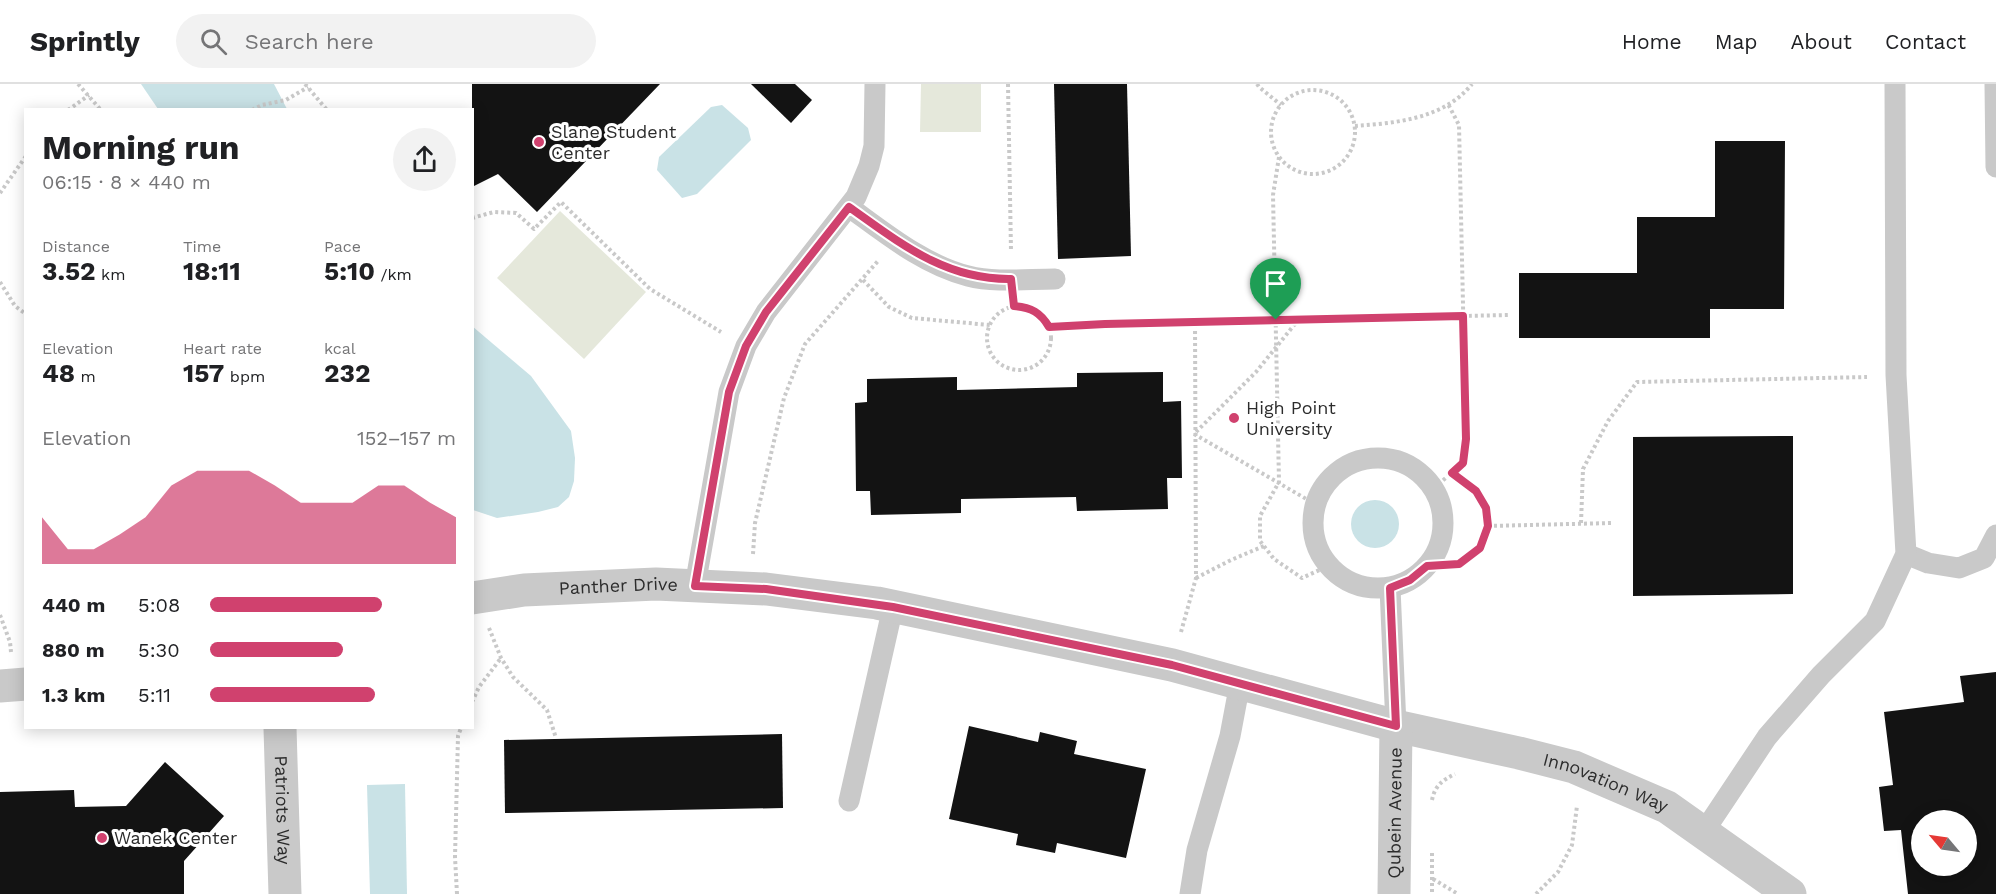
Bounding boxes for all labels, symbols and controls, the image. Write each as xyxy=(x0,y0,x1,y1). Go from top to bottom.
search box xyxy=(176,14,596,68)
text: Sprintly xyxy=(30,25,140,58)
icon: search xyxy=(197,25,230,58)
text: Search here xyxy=(245,29,374,54)
text: Home xyxy=(1622,29,1682,54)
text: Map xyxy=(1715,29,1758,54)
text: About xyxy=(1791,29,1852,54)
text: Contact xyxy=(1885,29,1966,54)
place label: Slane Student Center xyxy=(551,121,677,163)
text: Morning run xyxy=(42,128,239,167)
button: share xyxy=(393,128,456,191)
marker: Slane Student Center xyxy=(532,135,546,149)
text: 06:15 · 8 × 440 m xyxy=(42,170,211,194)
text: Distance xyxy=(42,237,110,256)
text: Time xyxy=(183,237,221,256)
text: Pace xyxy=(324,237,361,256)
text: 3.52 xyxy=(42,256,96,286)
text: 18:11 xyxy=(183,256,241,286)
text: 5:10 xyxy=(324,256,375,286)
pin xyxy=(1250,258,1301,320)
text: km xyxy=(96,265,125,284)
text: /km xyxy=(375,265,412,284)
icon: arrive xyxy=(1259,267,1292,300)
text: Elevation xyxy=(42,339,113,358)
text: Heart rate xyxy=(183,339,262,358)
text: kcal xyxy=(324,339,356,358)
text: 48 xyxy=(42,358,75,388)
text: 157 xyxy=(183,358,224,388)
text: 232 xyxy=(324,358,370,388)
text: m xyxy=(75,367,96,386)
text: bpm xyxy=(224,367,265,386)
place label: High Point University xyxy=(1246,397,1336,439)
marker: High Point University xyxy=(1227,411,1241,425)
text: Elevation xyxy=(42,426,131,450)
text: 152–157 m xyxy=(357,426,456,450)
street label: Panther Drive xyxy=(558,573,678,598)
text: 440 m xyxy=(42,593,105,617)
text: 5:08 xyxy=(138,593,180,617)
text: 880 m xyxy=(42,638,105,662)
text: 5:30 xyxy=(138,638,180,662)
text: 1.3 km xyxy=(42,683,105,707)
text: 5:11 xyxy=(138,683,171,707)
street label: Qubein Avenue xyxy=(1383,747,1406,879)
street label: Innovation Way xyxy=(1541,749,1672,817)
street label: Patriots Way xyxy=(271,755,295,866)
north arrow xyxy=(1911,810,1977,876)
map controls xyxy=(1911,810,1977,876)
place label: Wanek Center xyxy=(114,827,237,848)
marker: Wanek Center xyxy=(95,831,109,845)

